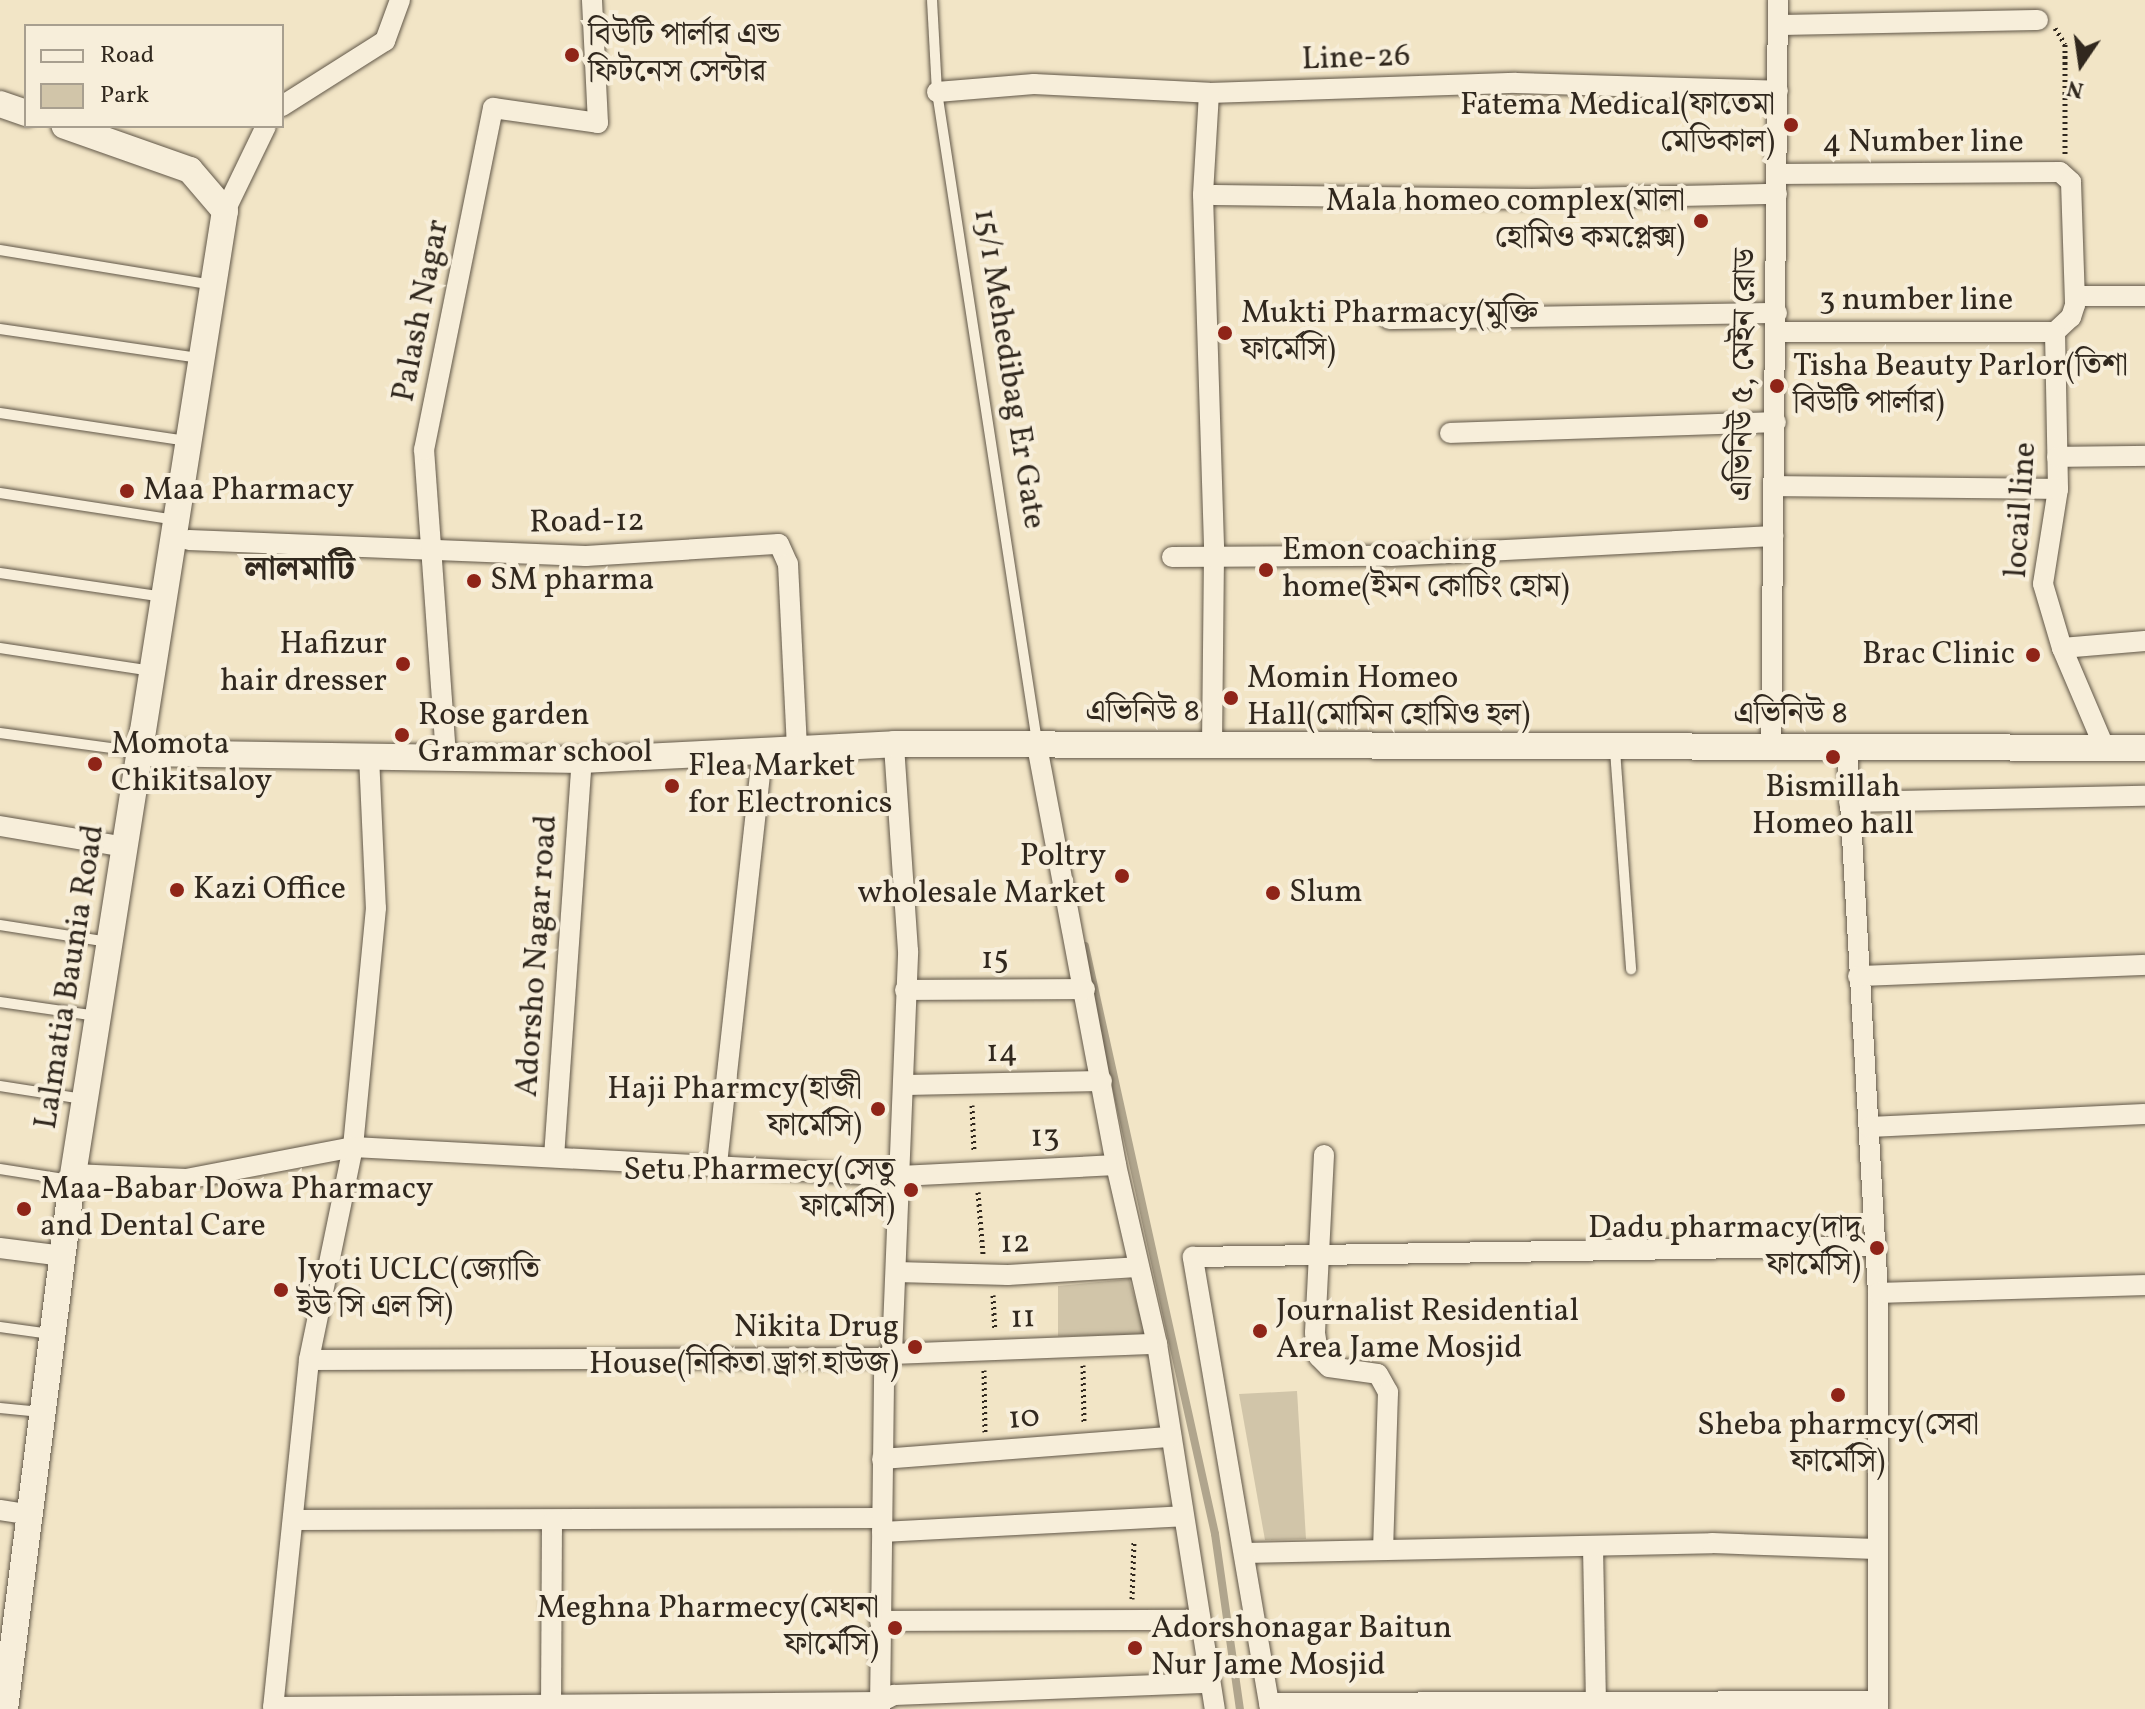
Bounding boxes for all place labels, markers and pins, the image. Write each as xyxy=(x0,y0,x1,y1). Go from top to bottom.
place label: বিউটি পার্লার এন্ড ফিটনেস সেন্টার xyxy=(588,18,780,93)
marker: বিউটি পার্লার এন্ড ফিটনেস সেন্টার xyxy=(563,46,581,64)
place label: Fatema Medical(ফাতেমা মেডিকাল) xyxy=(1460,88,1775,163)
marker: Fatema Medical(ফাতেমা মেডিকাল) xyxy=(1782,116,1800,134)
place label: Mala homeo complex(মালা হোমিও কমপ্লেক্স) xyxy=(1326,184,1685,259)
marker: Mala homeo complex(মালা হোমিও কমপ্লেক্স) xyxy=(1692,212,1710,230)
place label: Mukti Pharmacy(মুক্তি ফার্মেসি) xyxy=(1241,296,1538,371)
marker: Mukti Pharmacy(মুক্তি ফার্মেসি) xyxy=(1216,324,1234,342)
place label: Tisha Beauty Parlor(তিশা বিউটি পার্লার) xyxy=(1793,349,2129,424)
marker: Tisha Beauty Parlor(তিশা বিউটি পার্লার) xyxy=(1768,377,1786,395)
place label: Maa Pharmacy xyxy=(143,472,354,510)
marker: Maa Pharmacy xyxy=(118,482,136,500)
place label: Emon coaching home(ইমন কোচিং হোম) xyxy=(1282,533,1570,608)
marker: Emon coaching home(ইমন কোচিং হোম) xyxy=(1257,561,1275,579)
place label: SM pharma xyxy=(490,562,655,600)
marker: SM pharma xyxy=(465,572,483,590)
place label: Hafizur hair dresser xyxy=(220,627,387,702)
place label: Brac Clinic xyxy=(1862,636,2015,674)
marker: Brac Clinic xyxy=(2022,644,2044,666)
marker: Hafizur hair dresser xyxy=(394,655,412,673)
place label: Momin Homeo Hall(মোমিন হোমিও হল) xyxy=(1247,661,1530,736)
marker: Momin Homeo Hall(মোমিন হোমিও হল) xyxy=(1222,689,1240,707)
place label: Rose garden Grammar school xyxy=(418,698,653,773)
marker: Rose garden Grammar school xyxy=(393,726,411,744)
place label: Momota Chikitsaloy xyxy=(111,727,272,802)
marker: Bismillah Homeo hall xyxy=(1824,748,1842,766)
place label: Flea Market for Electronics xyxy=(688,749,892,824)
marker: Momota Chikitsaloy xyxy=(86,755,104,773)
place label: Bismillah Homeo hall xyxy=(1752,770,1914,845)
marker: Flea Market for Electronics xyxy=(663,777,681,795)
place label: Poltry wholesale Market xyxy=(857,839,1106,914)
marker: Poltry wholesale Market xyxy=(1113,867,1131,885)
place label: Kazi Office xyxy=(193,871,346,909)
place label: Slum xyxy=(1289,874,1363,912)
marker: Kazi Office xyxy=(168,881,186,899)
marker: Slum xyxy=(1264,884,1282,902)
place label: Haji Pharmcy(হাজী ফার্মেসি) xyxy=(607,1072,862,1147)
marker: Haji Pharmcy(হাজী ফার্মেসি) xyxy=(869,1100,887,1118)
place label: Setu Pharmecy(সেতু ফার্মেসি) xyxy=(623,1153,895,1228)
place label: Maa-Babar Dowa Pharmacy and Dental Care xyxy=(40,1172,433,1247)
marker: Setu Pharmecy(সেতু ফার্মেসি) xyxy=(902,1181,920,1199)
marker: Maa-Babar Dowa Pharmacy and Dental Care xyxy=(15,1200,33,1218)
place label: Dadu pharmacy(দাদু ফার্মেসি) xyxy=(1588,1211,1861,1286)
marker: Dadu pharmacy(দাদু ফার্মেসি) xyxy=(1868,1239,1886,1257)
place label: Jyoti UCLC(জ্যোতি ইউ সি এল সি) xyxy=(297,1253,540,1328)
marker: Jyoti UCLC(জ্যোতি ইউ সি এল সি) xyxy=(272,1281,290,1299)
place label: Journalist Residential Area Jame Mosjid xyxy=(1276,1294,1579,1369)
place label: Nikita Drug House(নিকিতা ড্রাগ হাউজ) xyxy=(589,1310,899,1385)
marker: Journalist Residential Area Jame Mosjid xyxy=(1251,1322,1269,1340)
marker: Nikita Drug House(নিকিতা ড্রাগ হাউজ) xyxy=(906,1338,924,1356)
marker: Sheba pharmcy(সেবা ফার্মেসি) xyxy=(1829,1386,1847,1404)
place label: Sheba pharmcy(সেবা ফার্মেসি) xyxy=(1697,1408,1979,1483)
place label: Meghna Pharmecy(মেঘনা ফার্মেসি) xyxy=(537,1591,879,1666)
place label: Adorshonagar Baitun Nur Jame Mosjid xyxy=(1151,1611,1452,1686)
marker: Meghna Pharmecy(মেঘনা ফার্মেসি) xyxy=(886,1619,904,1637)
marker: Adorshonagar Baitun Nur Jame Mosjid xyxy=(1126,1639,1144,1657)

